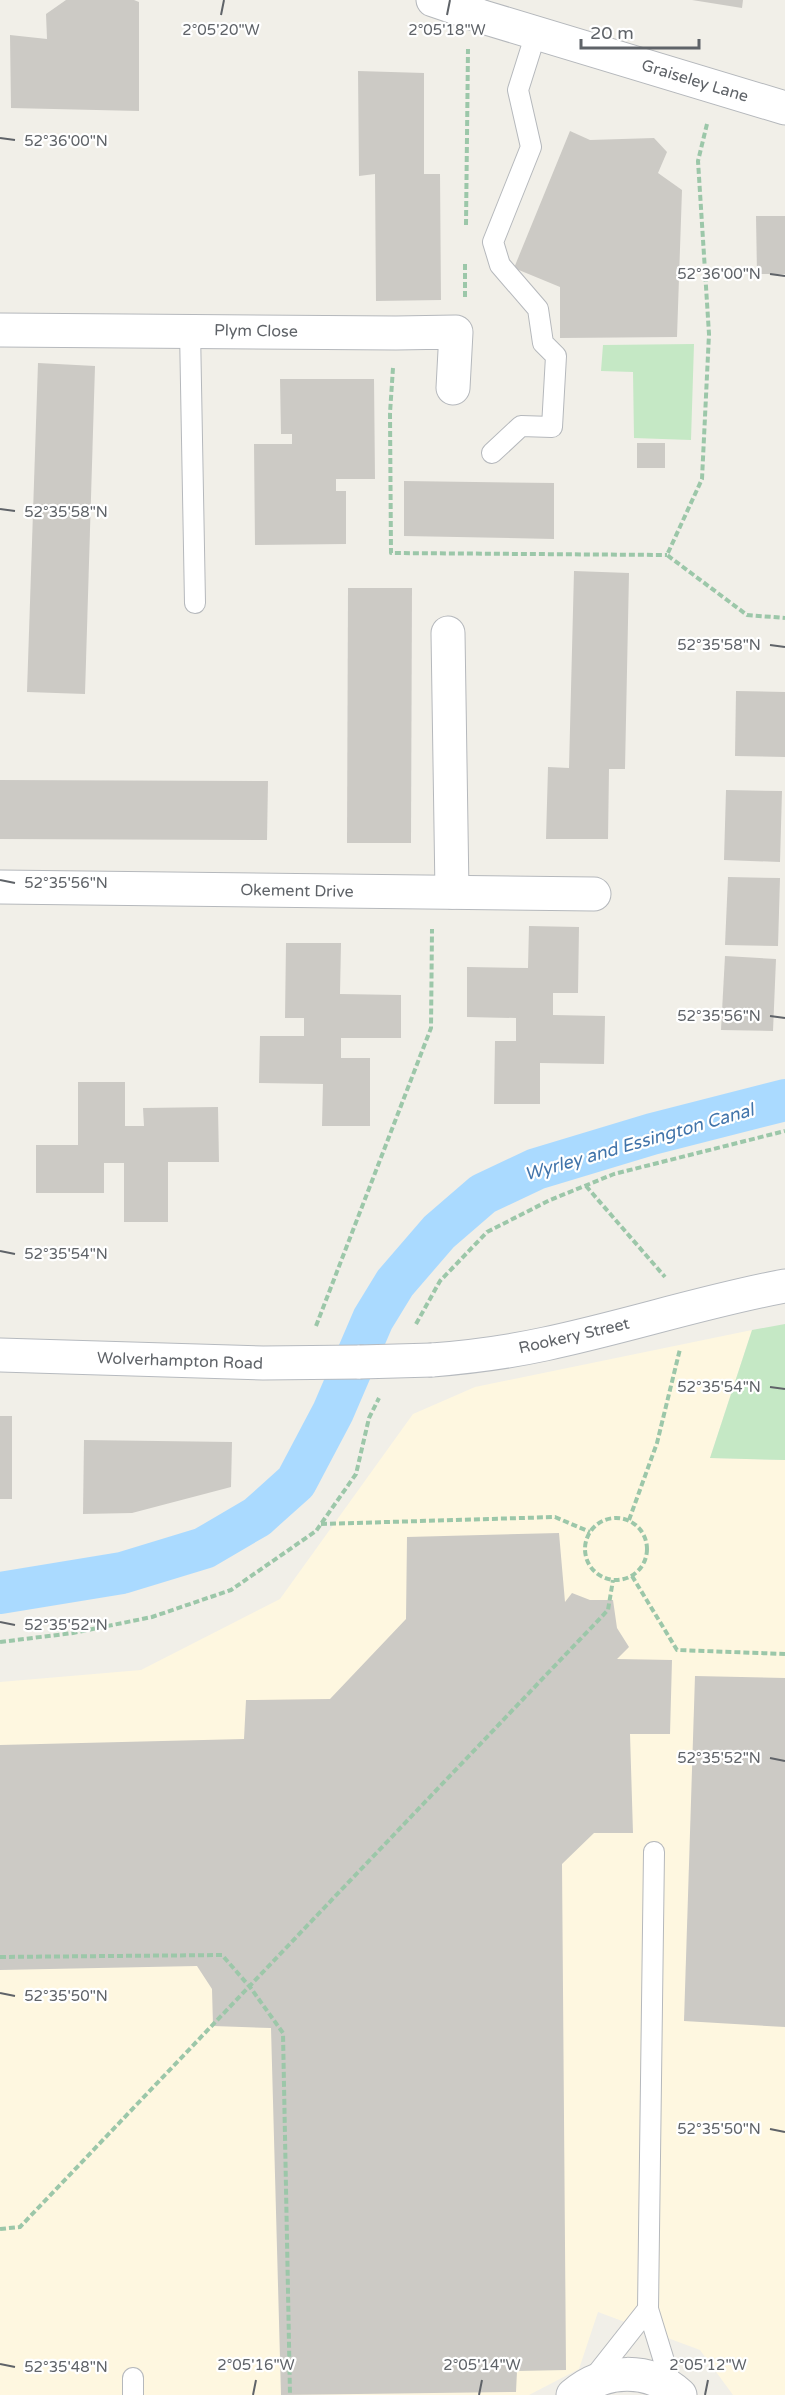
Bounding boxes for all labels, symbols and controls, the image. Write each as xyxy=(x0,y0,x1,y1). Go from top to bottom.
scale bar xyxy=(581,12,700,50)
text: 2°05'20"W xyxy=(182,21,260,39)
text: 2°05'18"W xyxy=(408,21,486,39)
text: 20 m xyxy=(590,22,634,44)
street label: Graiseley Lane xyxy=(639,55,751,107)
text: 52°36'00"N xyxy=(24,132,108,150)
text: 52°36'00"N xyxy=(677,265,761,283)
street label: Plym Close xyxy=(214,320,298,342)
text: 52°35'58"N xyxy=(24,503,108,521)
text: 52°35'58"N xyxy=(677,636,761,654)
text: 52°35'56"N xyxy=(24,874,108,892)
street label: Okement Drive xyxy=(240,880,354,902)
text: 52°35'56"N xyxy=(677,1007,761,1025)
water label: Wyrley and Essington Canal xyxy=(522,1098,759,1185)
text: 52°35'54"N xyxy=(24,1245,108,1263)
street label: Rookery Street xyxy=(517,1314,631,1358)
street label: Wolverhampton Road xyxy=(97,1348,263,1374)
text: 52°35'54"N xyxy=(677,1378,761,1396)
text: 52°35'52"N xyxy=(24,1616,108,1634)
text: 52°35'52"N xyxy=(677,1749,761,1767)
text: 52°35'50"N xyxy=(24,1987,108,2005)
text: 52°35'50"N xyxy=(677,2120,761,2138)
text: 2°05'16"W xyxy=(217,2356,295,2374)
text: 2°05'14"W xyxy=(443,2356,521,2374)
text: 2°05'12"W xyxy=(669,2356,747,2374)
text: 52°35'48"N xyxy=(24,2358,108,2376)

